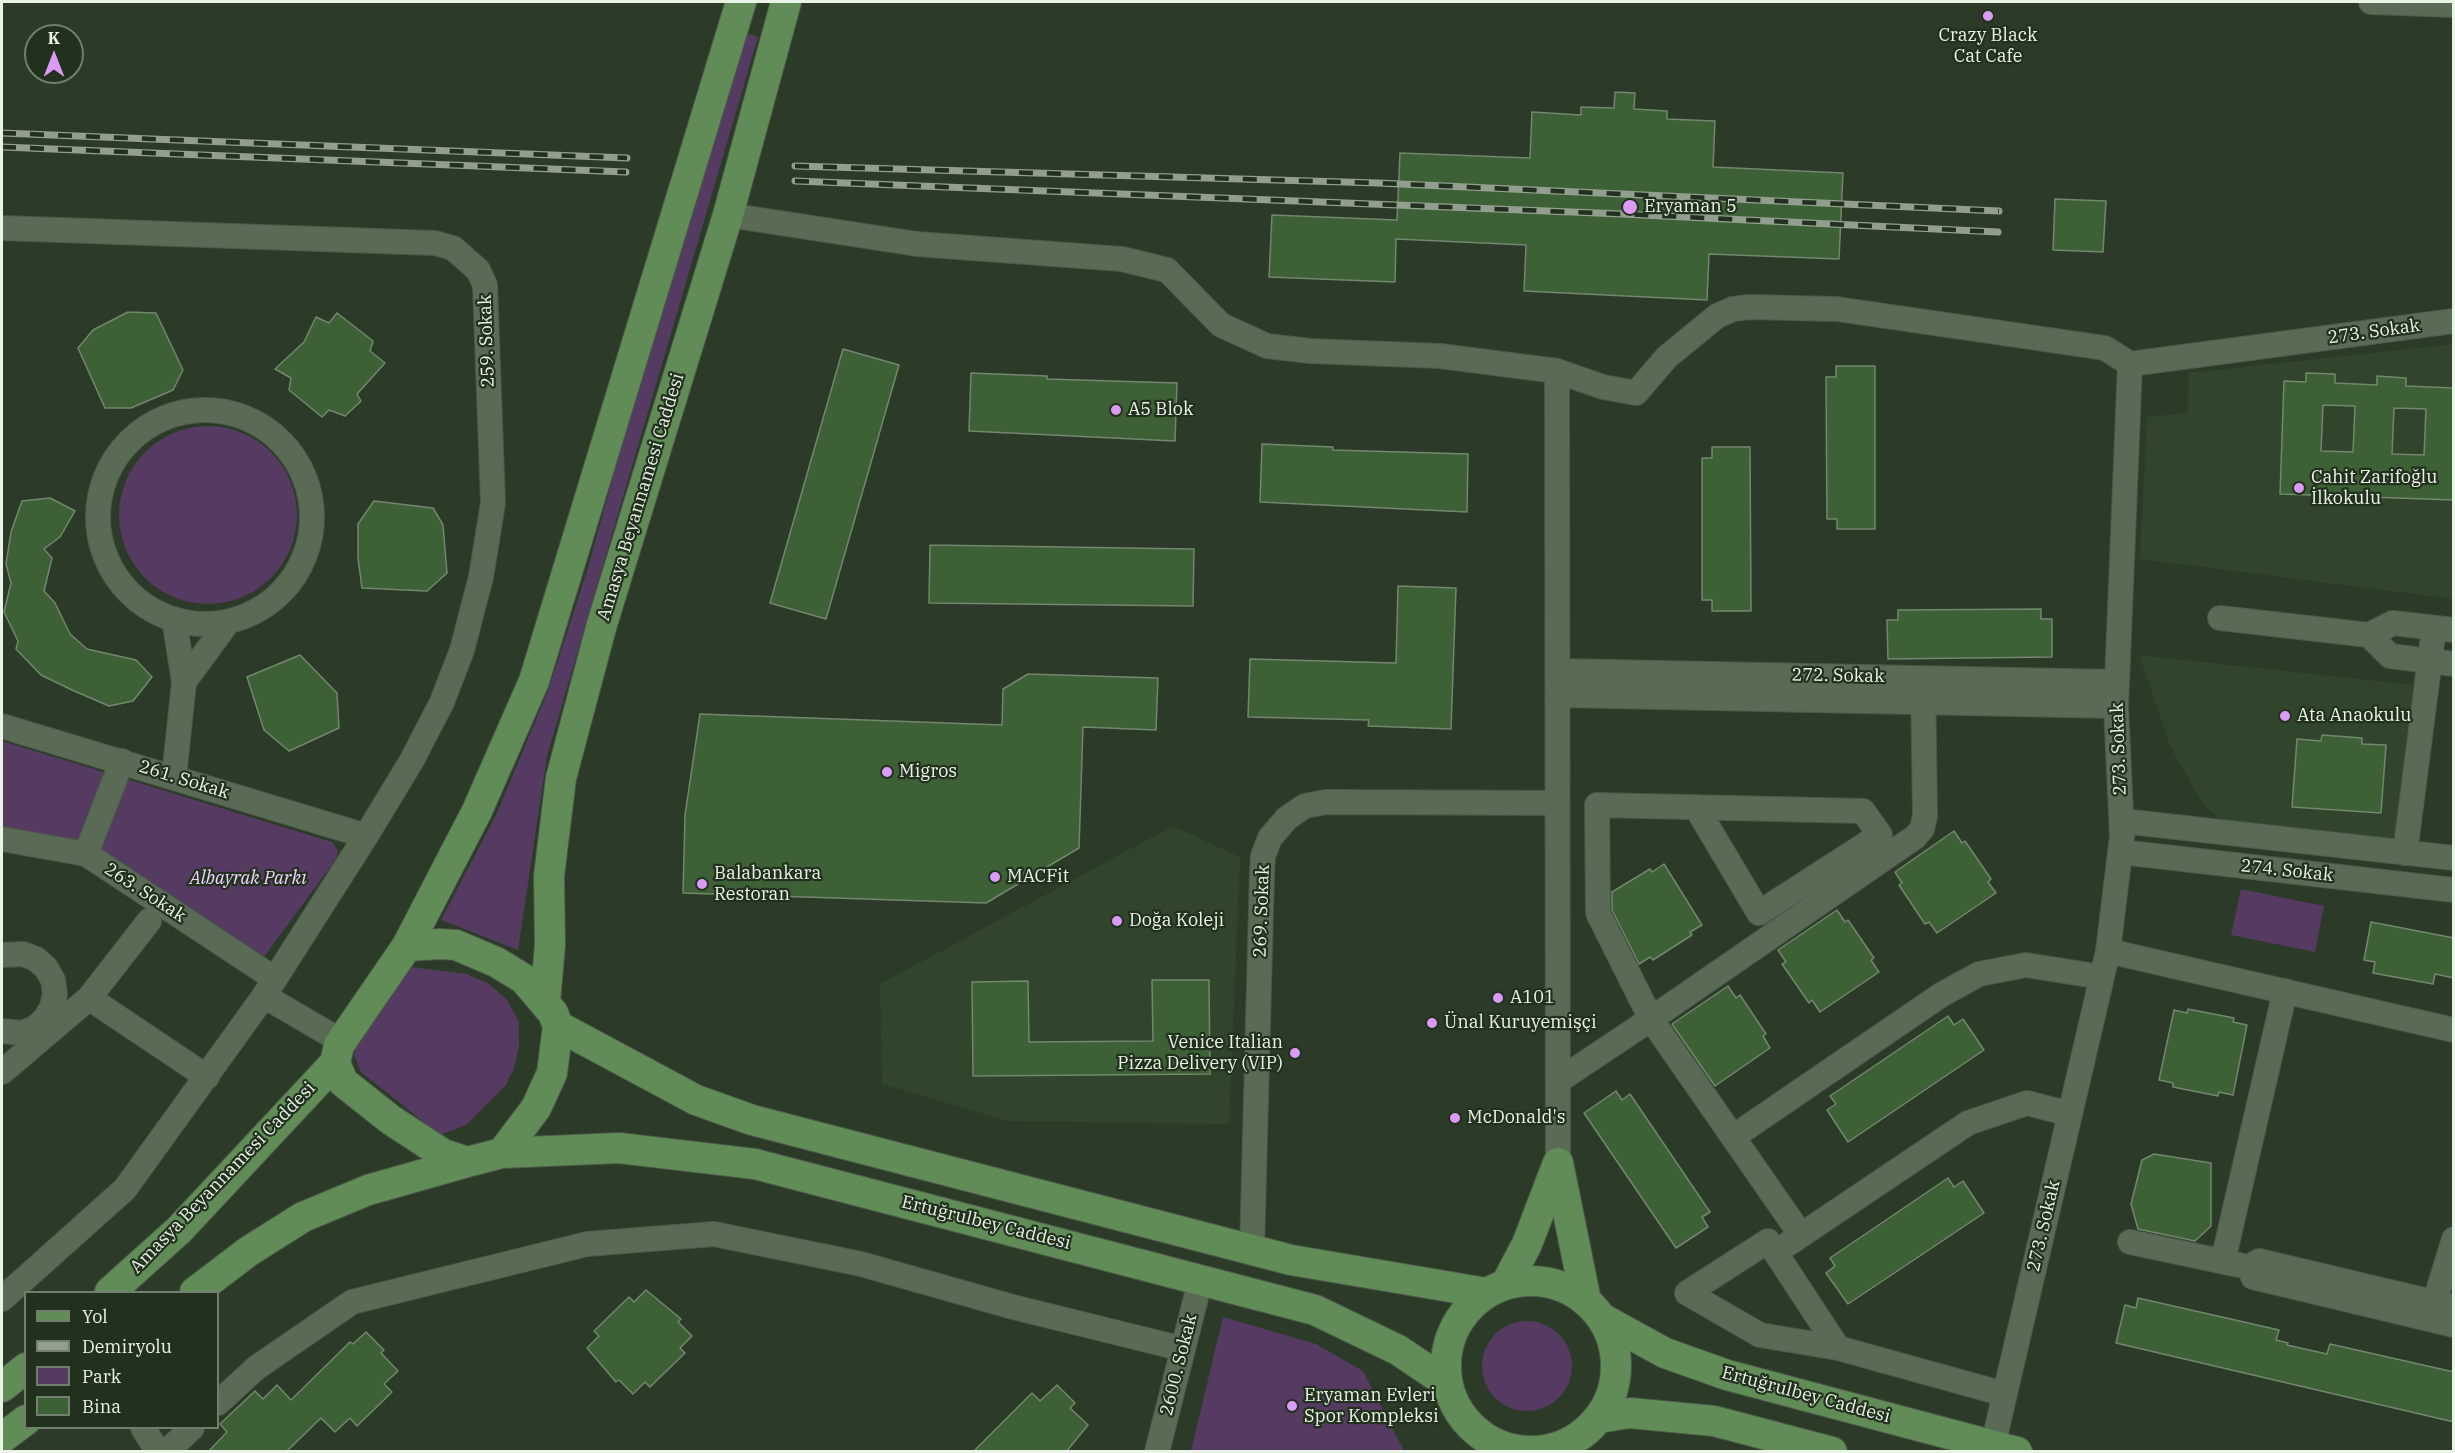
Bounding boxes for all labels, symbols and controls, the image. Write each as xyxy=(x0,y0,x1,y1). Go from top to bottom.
marker: Crazy Black Cat Cafe xyxy=(1981,9,1995,23)
north arrow xyxy=(24,24,84,84)
place label: Crazy Black Cat Cafe xyxy=(1938,25,2038,68)
text: K xyxy=(48,28,60,48)
place label: Eryaman 5 xyxy=(1644,196,1737,218)
marker: Eryaman 5 xyxy=(1621,198,1639,216)
street label: 259. Sokak xyxy=(475,294,499,388)
street label: 273. Sokak xyxy=(2326,315,2422,349)
street label: Amasya Beyannamesi Caddesi xyxy=(593,371,689,623)
place label: A5 Blok xyxy=(1128,399,1193,421)
marker: A5 Blok xyxy=(1109,403,1123,417)
place label: Cahit Zarifoğlu İlkokulu xyxy=(2311,467,2437,510)
marker: Cahit Zarifoğlu İlkokulu xyxy=(2292,481,2306,495)
street label: 272. Sokak xyxy=(1791,664,1885,688)
street label: 273. Sokak xyxy=(2107,702,2131,796)
place label: Ata Anaokulu xyxy=(2297,705,2411,727)
marker: Ata Anaokulu xyxy=(2278,709,2292,723)
street label: 261. Sokak xyxy=(136,756,232,804)
place label: Migros xyxy=(899,761,957,783)
marker: Migros xyxy=(880,765,894,779)
street label: 274. Sokak xyxy=(2240,855,2334,887)
street label: 263. Sokak xyxy=(100,859,190,927)
place label: Balabankara Restoran xyxy=(714,863,821,906)
street label: 269. Sokak xyxy=(1250,864,1274,958)
place label: MACFit xyxy=(1007,866,1069,888)
park label: Albayrak Parkı xyxy=(189,868,307,890)
marker: MACFit xyxy=(988,870,1002,884)
marker: Balabankara Restoran xyxy=(695,877,709,891)
place label: Doğa Koleji xyxy=(1129,910,1224,932)
marker: Doğa Koleji xyxy=(1110,914,1124,928)
place label: A101 xyxy=(1510,987,1555,1009)
marker: A101 xyxy=(1491,991,1505,1005)
place label: Ünal Kuruyemişçi xyxy=(1444,1012,1597,1034)
marker: Ünal Kuruyemişçi xyxy=(1425,1016,1439,1030)
place label: Venice Italian Pizza Delivery (VIP) xyxy=(1117,1032,1283,1074)
marker: Venice Italian Pizza Delivery (VIP) xyxy=(1288,1046,1302,1060)
street label: Amasya Beyannamesi Caddesi xyxy=(126,1078,320,1278)
place label: McDonald's xyxy=(1467,1107,1566,1129)
marker: McDonald's xyxy=(1448,1111,1462,1125)
street label: 273. Sokak xyxy=(2023,1178,2065,1274)
street label: Ertuğrulbey Caddesi xyxy=(899,1192,1073,1254)
legend xyxy=(24,1291,219,1429)
text: Yol xyxy=(82,1305,108,1328)
street label: 2600. Sokak xyxy=(1156,1312,1202,1418)
text: Demiryolu xyxy=(82,1335,172,1358)
street label: Ertuğrulbey Caddesi xyxy=(1719,1362,1893,1428)
text: Park xyxy=(82,1365,121,1388)
place label: Eryaman Evleri Spor Kompleksi xyxy=(1304,1385,1439,1428)
text: Bina xyxy=(82,1395,121,1418)
marker: Eryaman Evleri Spor Kompleksi xyxy=(1285,1399,1299,1413)

